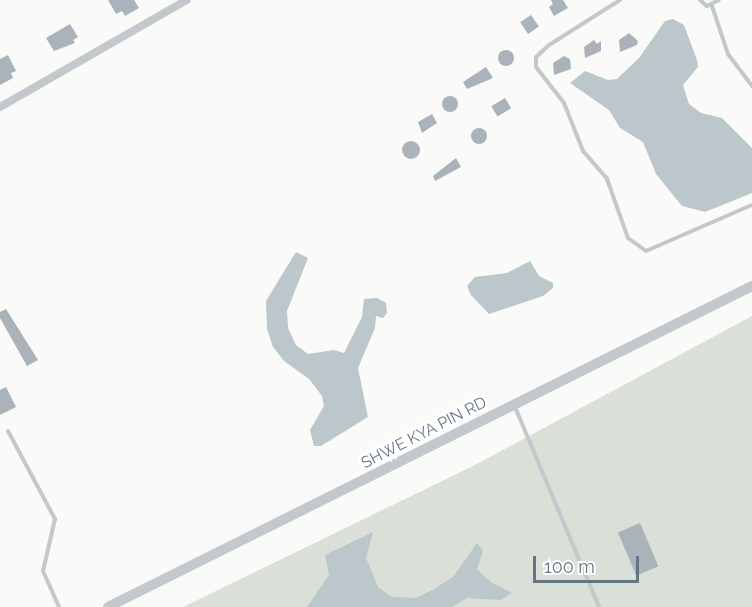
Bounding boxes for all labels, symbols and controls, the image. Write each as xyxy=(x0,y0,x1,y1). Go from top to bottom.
street label: SHWE KYA PIN RD xyxy=(358,393,490,473)
scale bar xyxy=(536,544,642,582)
text: 100 m xyxy=(544,556,595,577)

